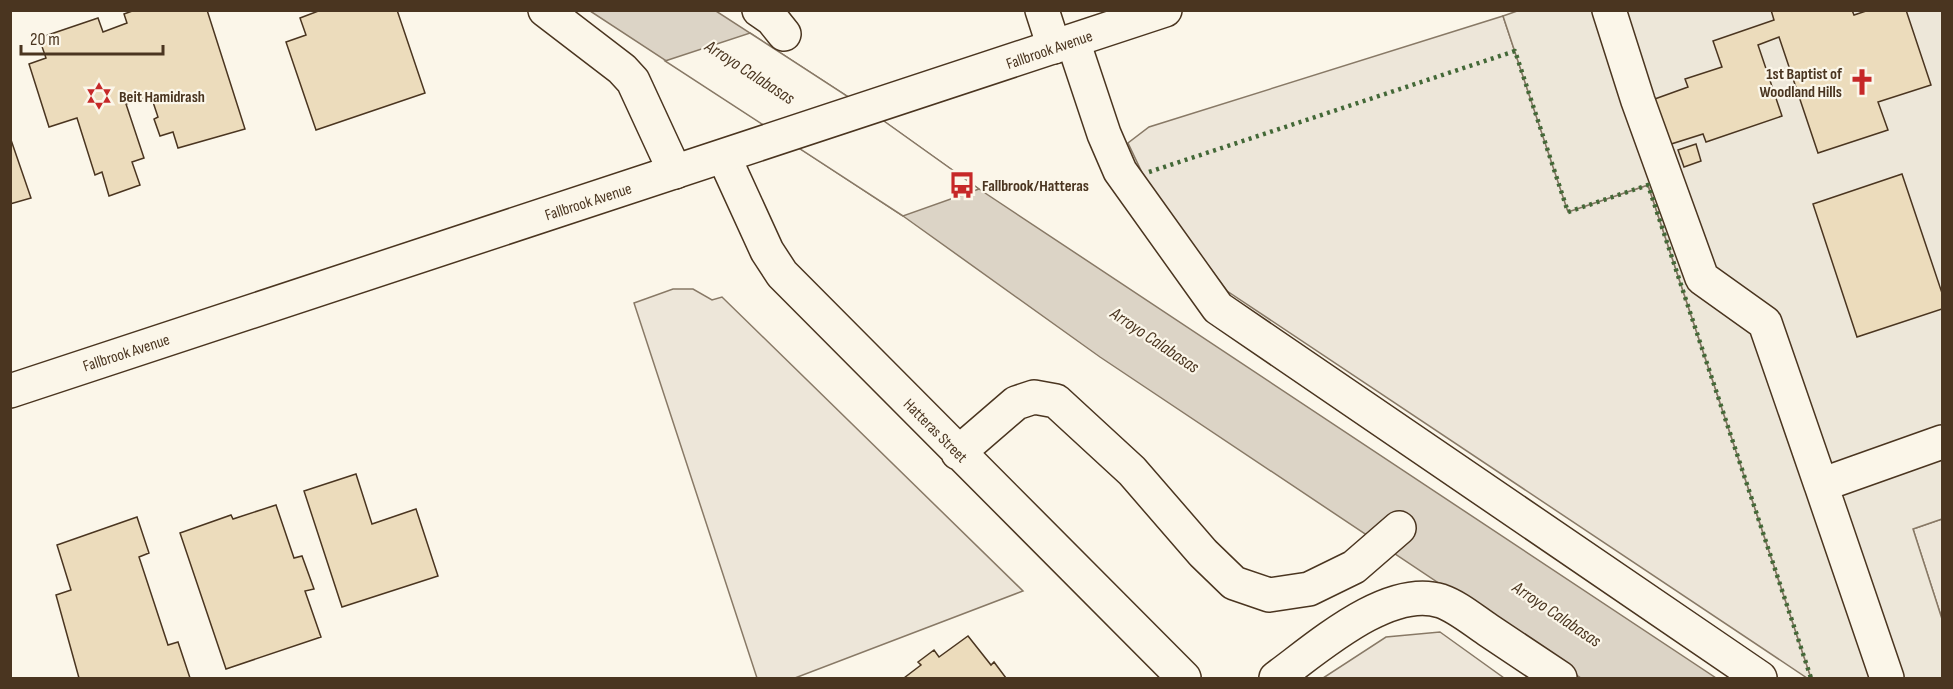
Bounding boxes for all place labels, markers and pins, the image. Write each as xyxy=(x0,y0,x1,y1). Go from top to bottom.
place label: 1st Baptist of Woodland Hills xyxy=(1759,65,1843,102)
church icon: 1st Baptist of Woodland Hills xyxy=(1847,67,1877,97)
synagogue icon: Beit Hamidrash xyxy=(84,81,114,111)
place label: Beit Hamidrash xyxy=(119,88,205,107)
bus stop icon: Fallbrook/Hatteras xyxy=(947,170,977,200)
place label: Fallbrook/Hatteras xyxy=(982,177,1089,196)

